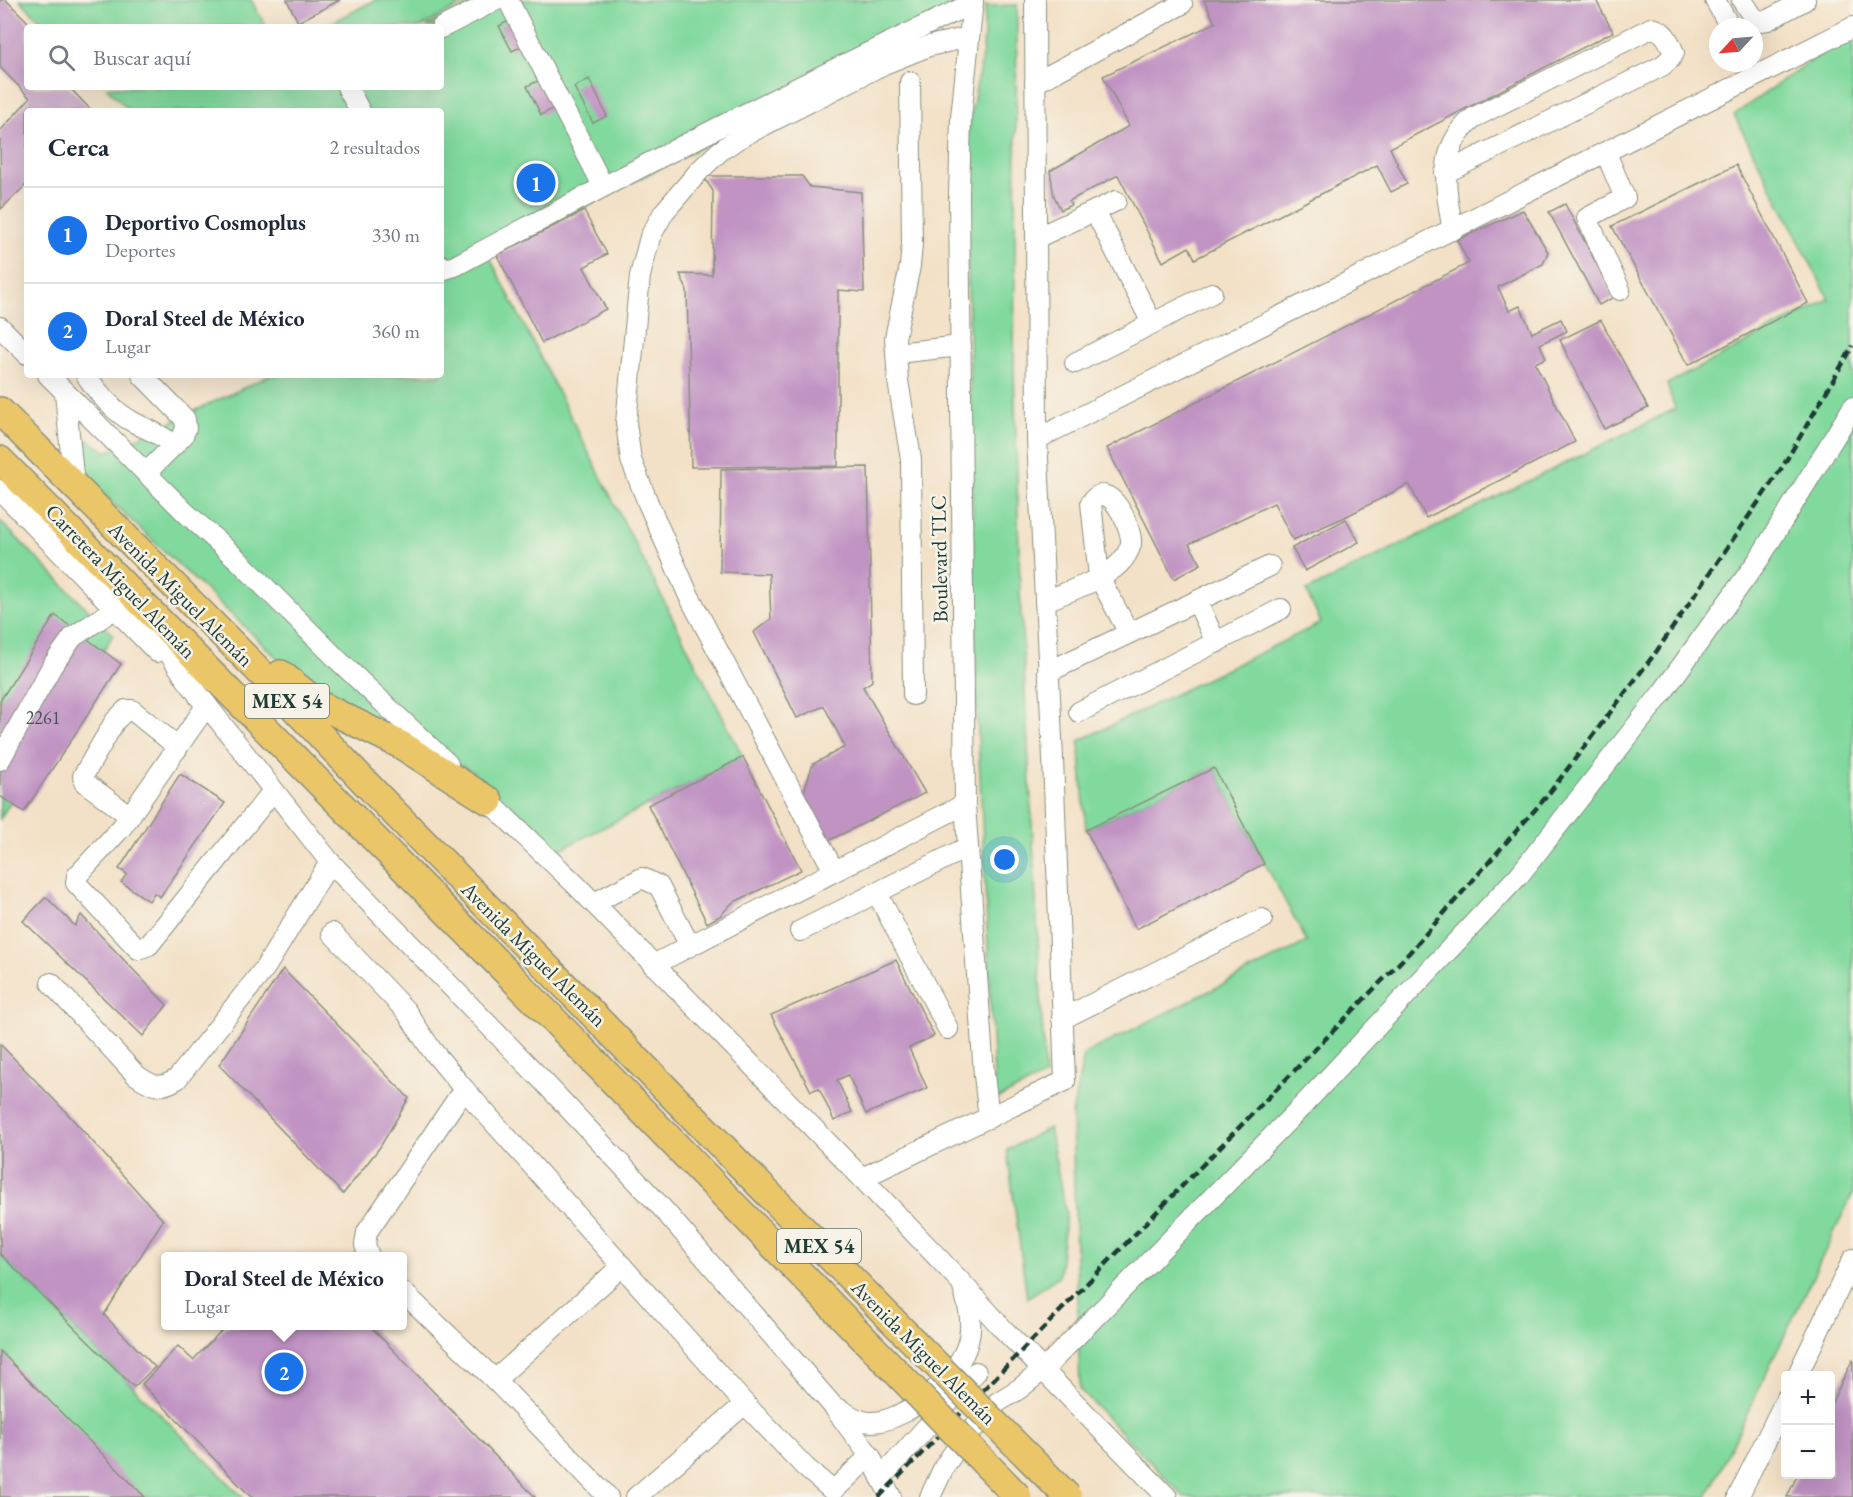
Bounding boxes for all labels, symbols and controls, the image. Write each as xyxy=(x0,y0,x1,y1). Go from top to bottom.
north arrow xyxy=(1709,18,1763,72)
search box xyxy=(24,24,444,90)
icon: search xyxy=(45,41,78,74)
text: Buscar aquí xyxy=(93,43,191,72)
text: Cerca xyxy=(48,130,109,164)
text: 2 resultados xyxy=(329,134,420,160)
pin: 1 xyxy=(516,160,556,206)
text: Deportivo Cosmoplus xyxy=(105,208,306,237)
text: 1 xyxy=(62,222,73,248)
text: 330 m xyxy=(372,222,420,248)
text: Deportes xyxy=(105,237,175,263)
text: Doral Steel de México xyxy=(105,304,304,333)
text: 2 xyxy=(62,318,73,344)
text: 360 m xyxy=(372,318,420,344)
text: Lugar xyxy=(105,333,151,359)
street label: Boulevard TLC xyxy=(924,495,954,623)
street label: Carretera Miguel Alemán xyxy=(40,498,202,664)
street label: Avenida Miguel Alemán xyxy=(102,515,259,672)
road number: MEX 54 xyxy=(245,684,329,718)
house number: 2261 xyxy=(26,706,60,729)
your location xyxy=(990,845,1019,874)
street label: Avenida Miguel Alemán xyxy=(455,875,612,1032)
road number: MEX 54 xyxy=(777,1229,861,1263)
popup xyxy=(161,1252,407,1330)
text: Doral Steel de México xyxy=(184,1264,384,1293)
street label: Avenida Miguel Alemán xyxy=(845,1273,1002,1430)
text: Lugar xyxy=(184,1293,230,1319)
pin: 2 xyxy=(264,1350,304,1394)
map controls xyxy=(1781,1371,1835,1479)
button: + xyxy=(1781,1371,1835,1425)
button: − xyxy=(1781,1425,1835,1479)

